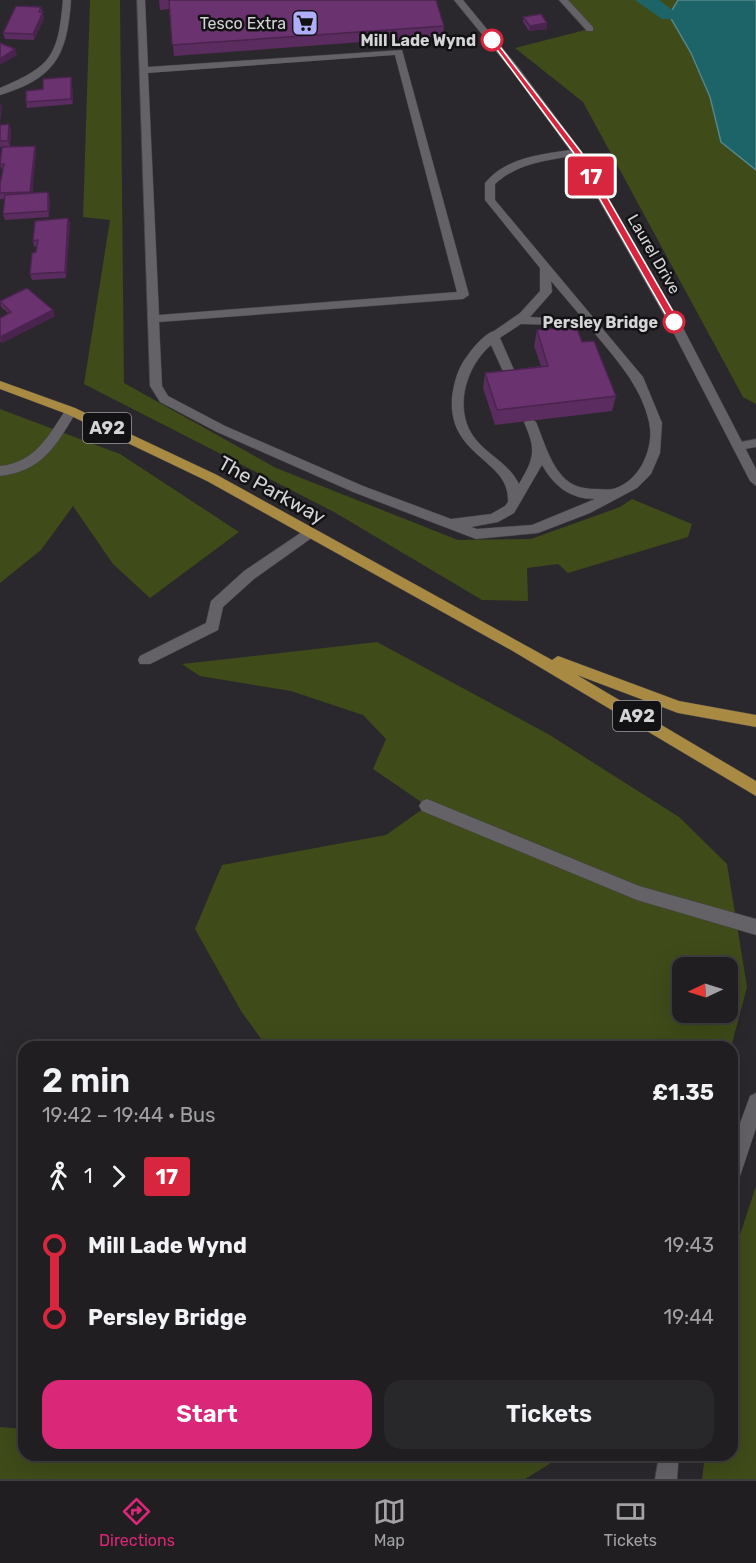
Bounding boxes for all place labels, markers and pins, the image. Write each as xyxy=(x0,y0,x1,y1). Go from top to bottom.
supermarket icon: Tesco Extra xyxy=(290,8,320,38)
place label: Tesco Extra xyxy=(200,14,286,33)
marker: Mill Lade Wynd xyxy=(481,29,503,51)
place label: Mill Lade Wynd xyxy=(361,31,476,50)
marker: Persley Bridge xyxy=(663,311,685,333)
place label: Persley Bridge xyxy=(543,313,658,332)

